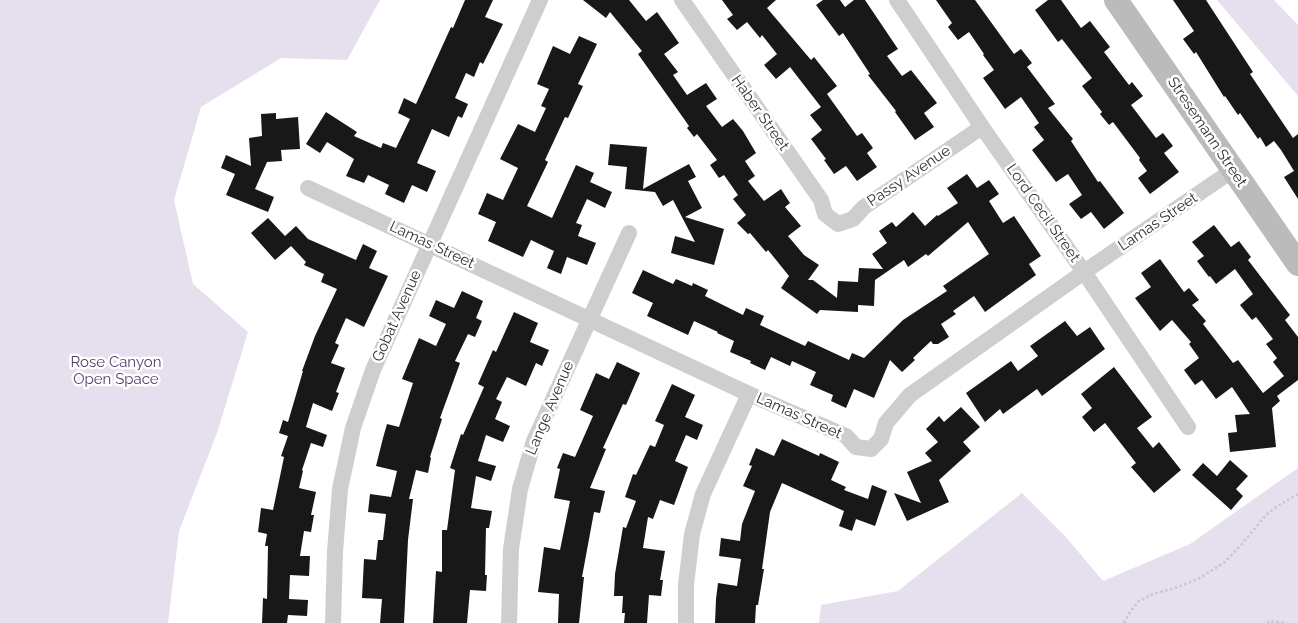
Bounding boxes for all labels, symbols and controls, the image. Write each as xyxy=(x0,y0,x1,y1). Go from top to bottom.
street label: Haber Street xyxy=(727,72,793,154)
street label: Stresemann Street xyxy=(1164,74,1250,190)
street label: Passy Avenue xyxy=(864,142,954,210)
street label: Lord Cecil Street xyxy=(1002,160,1084,266)
street label: Lamas Street xyxy=(1115,189,1201,255)
street label: Lamas Street xyxy=(387,218,477,272)
street label: Gobat Avenue xyxy=(369,267,425,365)
park label: Rose Canyon Open Space xyxy=(71,353,161,388)
street label: Lange Avenue xyxy=(522,358,578,458)
street label: Lamas Street xyxy=(754,389,844,443)

